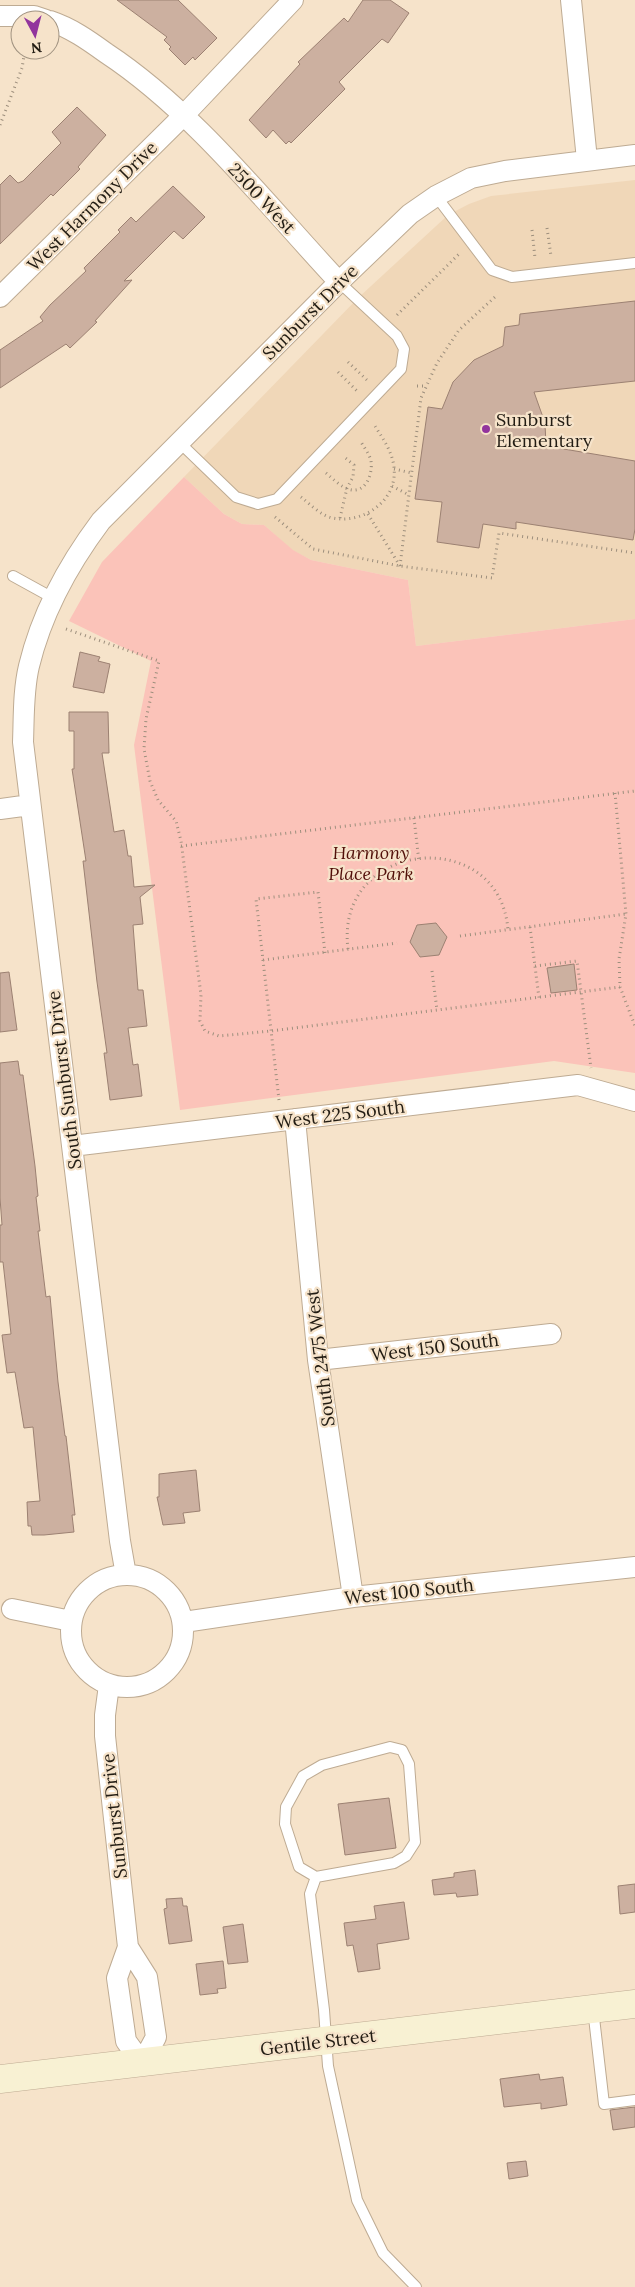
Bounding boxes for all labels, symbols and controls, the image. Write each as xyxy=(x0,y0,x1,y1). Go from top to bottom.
north arrow xyxy=(10,10,60,60)
text: N xyxy=(30,38,43,58)
street label: West Harmony Drive xyxy=(22,136,162,276)
street label: 2500 West xyxy=(223,158,301,238)
street label: Sunburst Drive xyxy=(257,259,363,365)
place label: Sunburst Elementary xyxy=(496,408,593,452)
marker: Sunburst Elementary xyxy=(480,423,492,435)
park label: Harmony Place Park xyxy=(328,841,414,885)
street label: South Sunburst Drive xyxy=(42,989,86,1171)
street label: West 225 South xyxy=(274,1095,406,1133)
street label: South 2475 West xyxy=(300,1288,340,1428)
street label: West 150 South xyxy=(370,1328,500,1366)
street label: West 100 South xyxy=(343,1573,475,1609)
street label: Sunburst Drive xyxy=(96,1752,132,1880)
street label: Gentile Street xyxy=(259,2023,377,2061)

